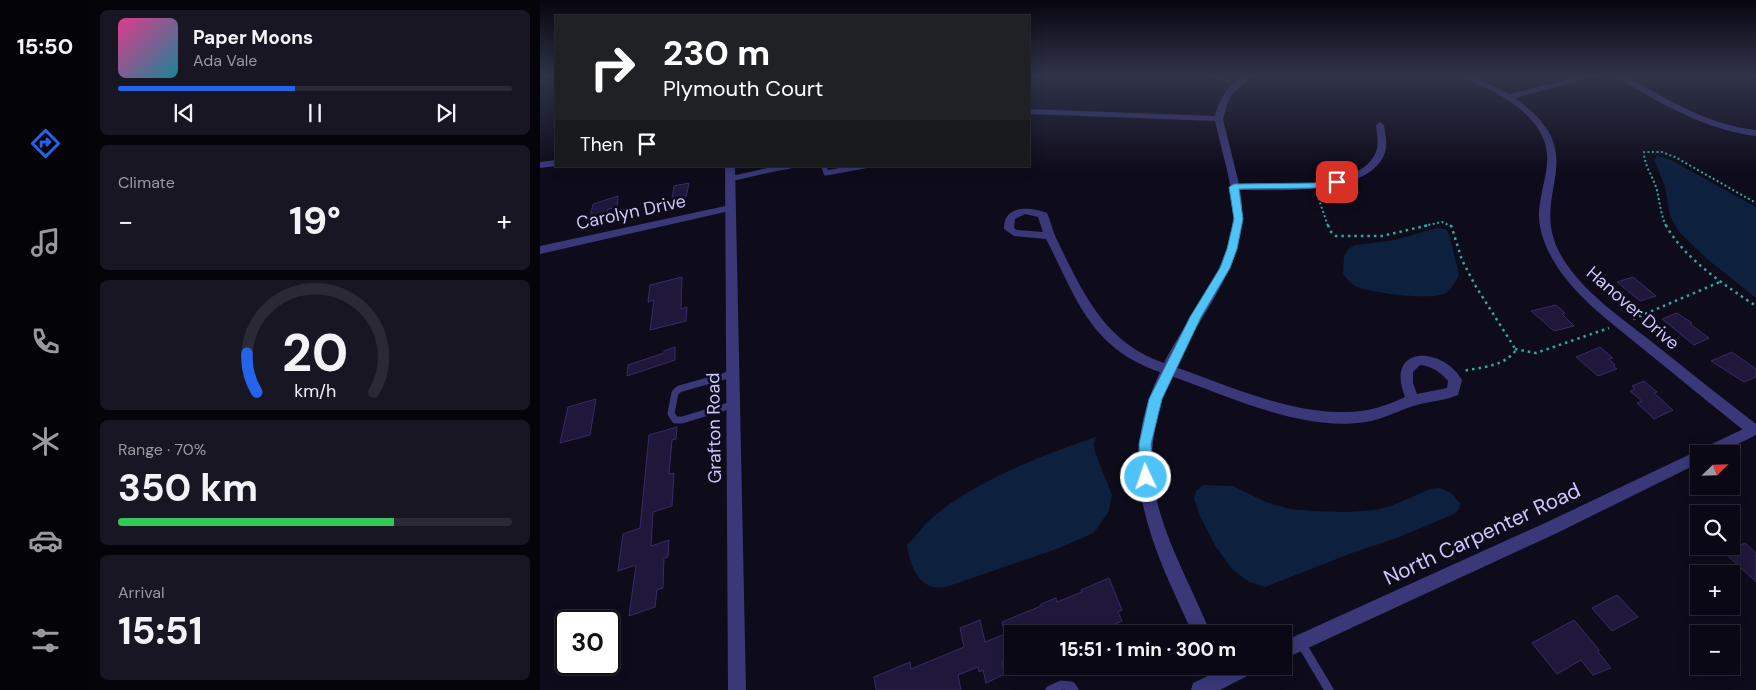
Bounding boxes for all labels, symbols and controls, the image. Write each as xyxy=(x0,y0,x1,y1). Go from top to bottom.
text: Paper Moons xyxy=(193,25,313,50)
text: 230 m xyxy=(663,30,770,76)
text: 15:50 xyxy=(17,32,73,61)
icon: right xyxy=(580,35,645,100)
text: Ada Vale xyxy=(193,50,257,71)
text: Plymouth Court xyxy=(663,74,823,103)
icon: previous xyxy=(170,99,198,127)
icon: pause xyxy=(301,99,329,127)
icon: next xyxy=(432,99,460,127)
icon: directions xyxy=(28,126,63,161)
icon: arrive xyxy=(633,130,661,158)
text: Then xyxy=(580,132,623,157)
pin xyxy=(1316,161,1358,203)
icon: arrive xyxy=(1323,168,1351,196)
text: Climate xyxy=(118,172,175,193)
street label: Carolyn Drive xyxy=(574,189,688,235)
text: 19° xyxy=(289,196,341,246)
text: − xyxy=(118,203,133,240)
text: + xyxy=(497,203,512,240)
icon: music xyxy=(28,225,63,260)
street label: Hanover Drive xyxy=(1581,261,1685,355)
text: 20 xyxy=(282,319,348,387)
icon: phone xyxy=(28,324,63,359)
street label: Grafton Road xyxy=(701,372,727,484)
text: km/h xyxy=(294,379,336,403)
icon: climate xyxy=(28,424,63,459)
text: Range · 70% xyxy=(118,439,206,460)
north arrow xyxy=(1690,445,1740,495)
map controls xyxy=(1690,445,1740,675)
position arrow xyxy=(1119,450,1171,502)
text: 350 km xyxy=(118,463,258,513)
street label: North Carpenter Road xyxy=(1379,476,1585,592)
button: search xyxy=(1690,505,1740,555)
icon: car xyxy=(28,523,63,558)
button: + xyxy=(1690,565,1740,615)
text: Arrival xyxy=(118,582,165,603)
text: 15:51 xyxy=(118,606,203,656)
speed limit sign: 30 xyxy=(555,610,620,675)
icon: filters xyxy=(28,623,63,658)
button: − xyxy=(1690,625,1740,675)
text: 15:51 · 1 min · 300 m xyxy=(1060,637,1236,662)

